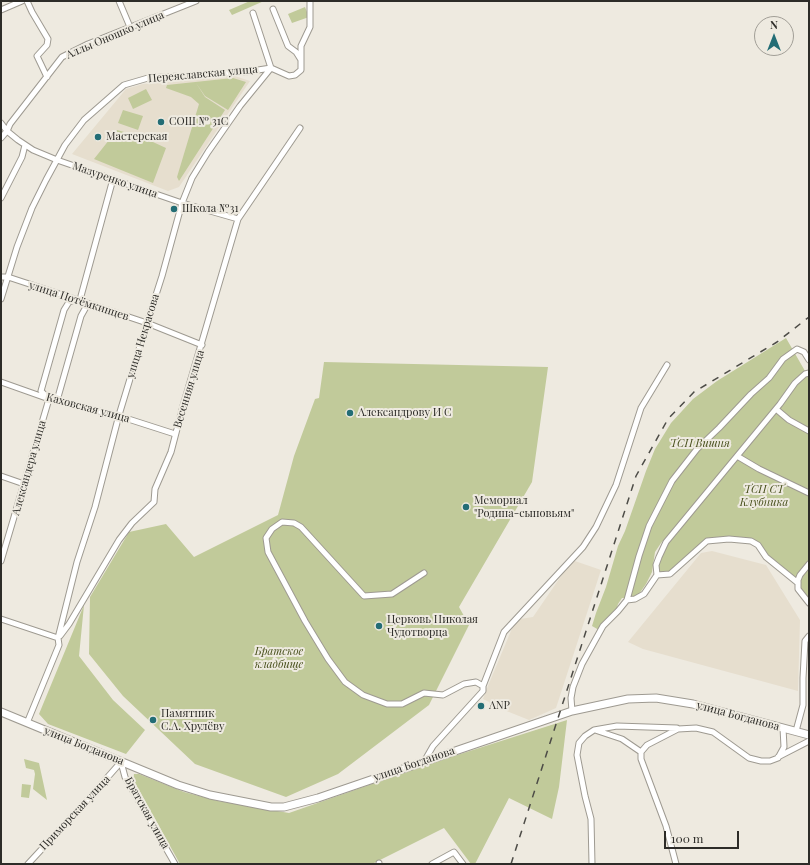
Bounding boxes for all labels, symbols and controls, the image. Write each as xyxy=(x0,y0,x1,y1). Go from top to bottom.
street label: Аллы Оношко улица xyxy=(64,8,166,62)
north arrow xyxy=(754,16,794,56)
text: N xyxy=(770,17,778,32)
street label: Переяславская улица xyxy=(148,63,258,85)
place label: СОШ № 31С xyxy=(169,115,228,129)
marker: СОШ № 31С xyxy=(156,117,166,127)
place label: Мастерская xyxy=(106,130,167,144)
marker: Мастерская xyxy=(93,132,103,142)
street label: Мазуренко улица xyxy=(71,159,159,201)
place label: Школа №31 xyxy=(182,202,239,216)
marker: Школа №31 xyxy=(169,204,179,214)
street label: улица Потёмкинцев xyxy=(27,279,131,323)
street label: улица Некрасова xyxy=(124,292,162,380)
street label: Весенняя улица xyxy=(171,348,207,430)
street label: Каховская улица xyxy=(45,391,131,425)
place label: Александрову И С xyxy=(358,406,452,420)
marker: Александрову И С xyxy=(345,408,355,418)
street label: Александера улица xyxy=(9,419,49,517)
park label: ТСН Вишня xyxy=(670,437,730,451)
park label: ТСН СТ Клубника xyxy=(740,483,788,509)
place label: Мемориал "Родина-сыновьям" xyxy=(474,494,574,520)
marker: Мемориал "Родина-сыновьям" xyxy=(461,502,471,512)
place label: Церковь Николая Чудотворца xyxy=(387,613,478,639)
marker: Церковь Николая Чудотворца xyxy=(374,621,384,631)
park label: Братское кладбище xyxy=(255,645,303,671)
place label: ANP xyxy=(489,699,510,713)
street label: улица Богданова xyxy=(695,699,781,733)
marker: ANP xyxy=(476,701,486,711)
place label: Памятник С.А. Хрулёву xyxy=(161,707,225,733)
marker: Памятник С.А. Хрулёву xyxy=(148,715,158,725)
street label: улица Богданова xyxy=(42,724,126,768)
street label: улица Богданова xyxy=(372,744,456,784)
street label: Приморская улица xyxy=(37,773,113,853)
street label: Братская улица xyxy=(122,775,172,851)
scale bar xyxy=(666,823,741,849)
text: 100 m xyxy=(671,830,703,846)

